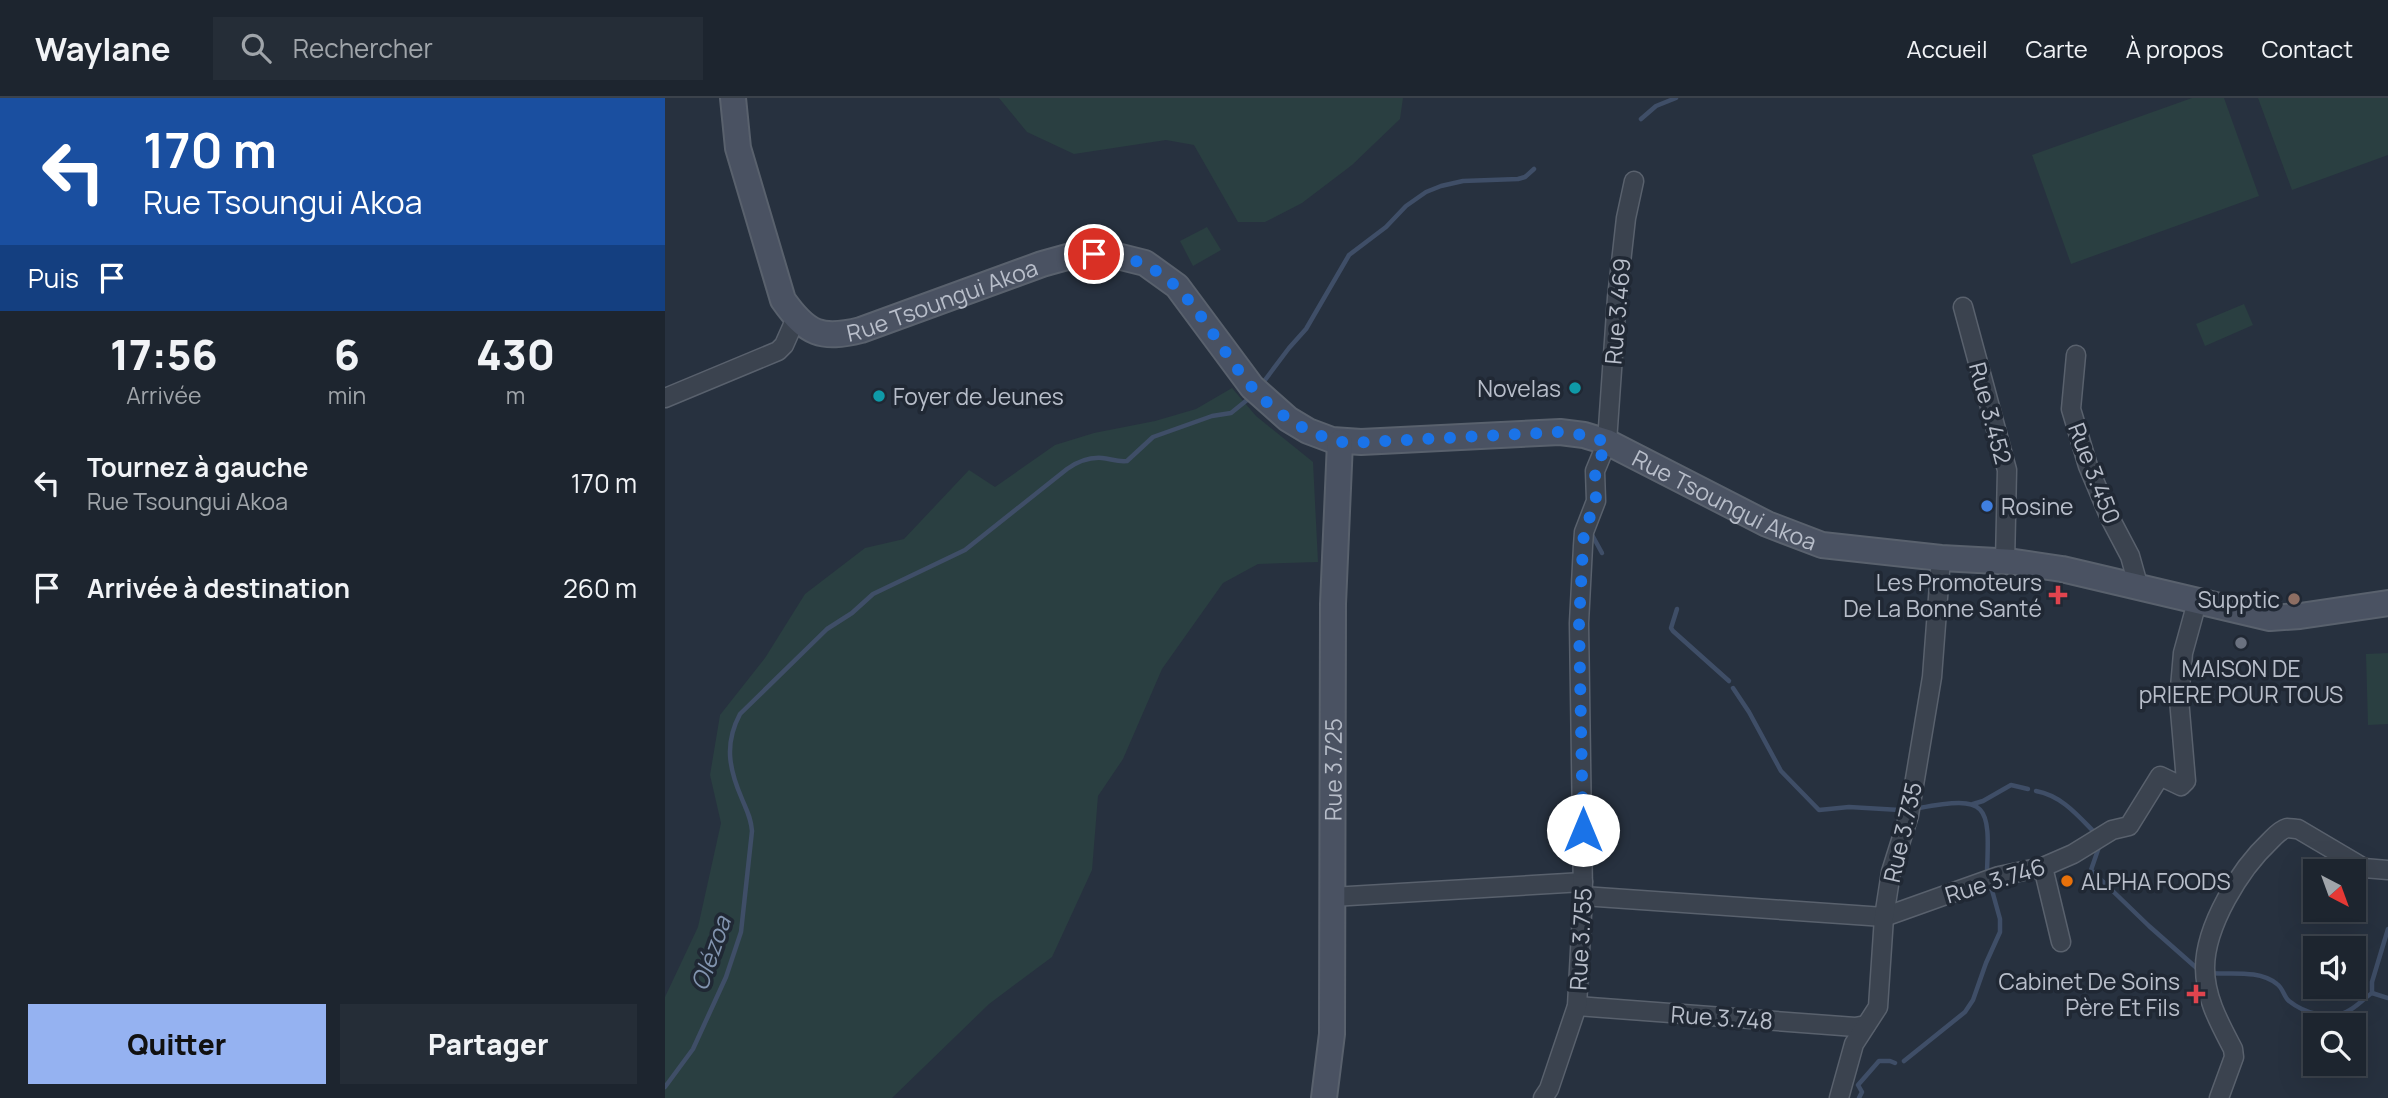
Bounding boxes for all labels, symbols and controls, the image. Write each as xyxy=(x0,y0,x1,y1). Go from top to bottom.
search box xyxy=(213,17,703,80)
text: Waylane xyxy=(35,26,171,71)
icon: search xyxy=(237,29,275,67)
text: Rechercher xyxy=(293,30,433,66)
text: Accueil xyxy=(1907,32,1987,65)
text: Carte xyxy=(2025,32,2088,65)
text: À propos xyxy=(2126,32,2224,65)
text: Contact xyxy=(2262,32,2353,65)
text: 170 m xyxy=(143,116,277,183)
icon: left xyxy=(28,126,119,217)
text: Rue Tsoungui Akoa xyxy=(143,180,423,224)
pin xyxy=(1064,224,1124,284)
icon: arrive xyxy=(1075,235,1113,273)
street label: Rue Tsoungui Akoa xyxy=(843,251,1042,349)
street label: Rue 3.469 xyxy=(1596,256,1638,366)
icon: arrive xyxy=(93,259,131,297)
text: Puis xyxy=(28,260,79,296)
text: 17:56 xyxy=(110,325,218,383)
text: 6 xyxy=(334,325,360,383)
text: 430 xyxy=(476,325,555,383)
street label: Rue 3.452 xyxy=(1962,359,2020,467)
place label: Novelas xyxy=(1477,372,1561,404)
text: Arrivée xyxy=(126,379,201,411)
text: min xyxy=(328,379,366,411)
text: m xyxy=(506,379,525,411)
place label: Foyer de Jeunes xyxy=(893,380,1064,412)
marker: Novelas xyxy=(1567,380,1583,396)
marker: Foyer de Jeunes xyxy=(871,388,887,404)
street label: Rue 3.450 xyxy=(2061,418,2129,528)
street label: Rue Tsoungui Akoa xyxy=(1627,442,1821,558)
text: Tournez à gauche xyxy=(87,449,308,485)
icon: left xyxy=(28,464,66,502)
text: 170 m xyxy=(571,465,637,501)
text: Rue Tsoungui Akoa xyxy=(87,485,288,517)
place label: Rosine xyxy=(2001,490,2073,522)
marker: Rosine xyxy=(1979,498,1995,514)
place label: Les Promoteurs De La Bonne Santé xyxy=(1843,566,2042,624)
icon: arrive xyxy=(28,569,66,607)
text: Arrivée à destination xyxy=(87,570,350,606)
text: 260 m xyxy=(563,570,637,606)
place label: Supptic xyxy=(2198,583,2280,615)
marker: Les Promoteurs De La Bonne Santé xyxy=(2048,585,2068,605)
marker: Supptic xyxy=(2286,591,2302,607)
marker: MAISON DE pRIERE POUR TOUS xyxy=(2233,635,2249,651)
place label: MAISON DE pRIERE POUR TOUS xyxy=(2139,652,2343,710)
street label: Rue 3.725 xyxy=(1316,718,1349,821)
street label: Rue 3.735 xyxy=(1875,779,1929,885)
position arrow xyxy=(1546,793,1620,867)
street label: Rue 3.746 xyxy=(1941,850,2049,910)
north arrow xyxy=(2303,859,2366,922)
map controls xyxy=(2303,859,2366,1076)
place label: ALPHA FOODS xyxy=(2081,865,2231,897)
marker: ALPHA FOODS xyxy=(2059,873,2075,889)
street label: Rue 3.755 xyxy=(1561,887,1599,991)
water label: Olézoa xyxy=(682,910,739,994)
button: sound xyxy=(2303,936,2366,999)
place label: Cabinet De Soins Père Et Fils xyxy=(1999,965,2180,1023)
marker: Cabinet De Soins Père Et Fils xyxy=(2186,984,2206,1004)
street label: Rue 3.748 xyxy=(1670,997,1774,1037)
button: Quitter xyxy=(28,1004,326,1084)
button: Partager xyxy=(340,1004,637,1084)
button: search xyxy=(2303,1013,2366,1076)

